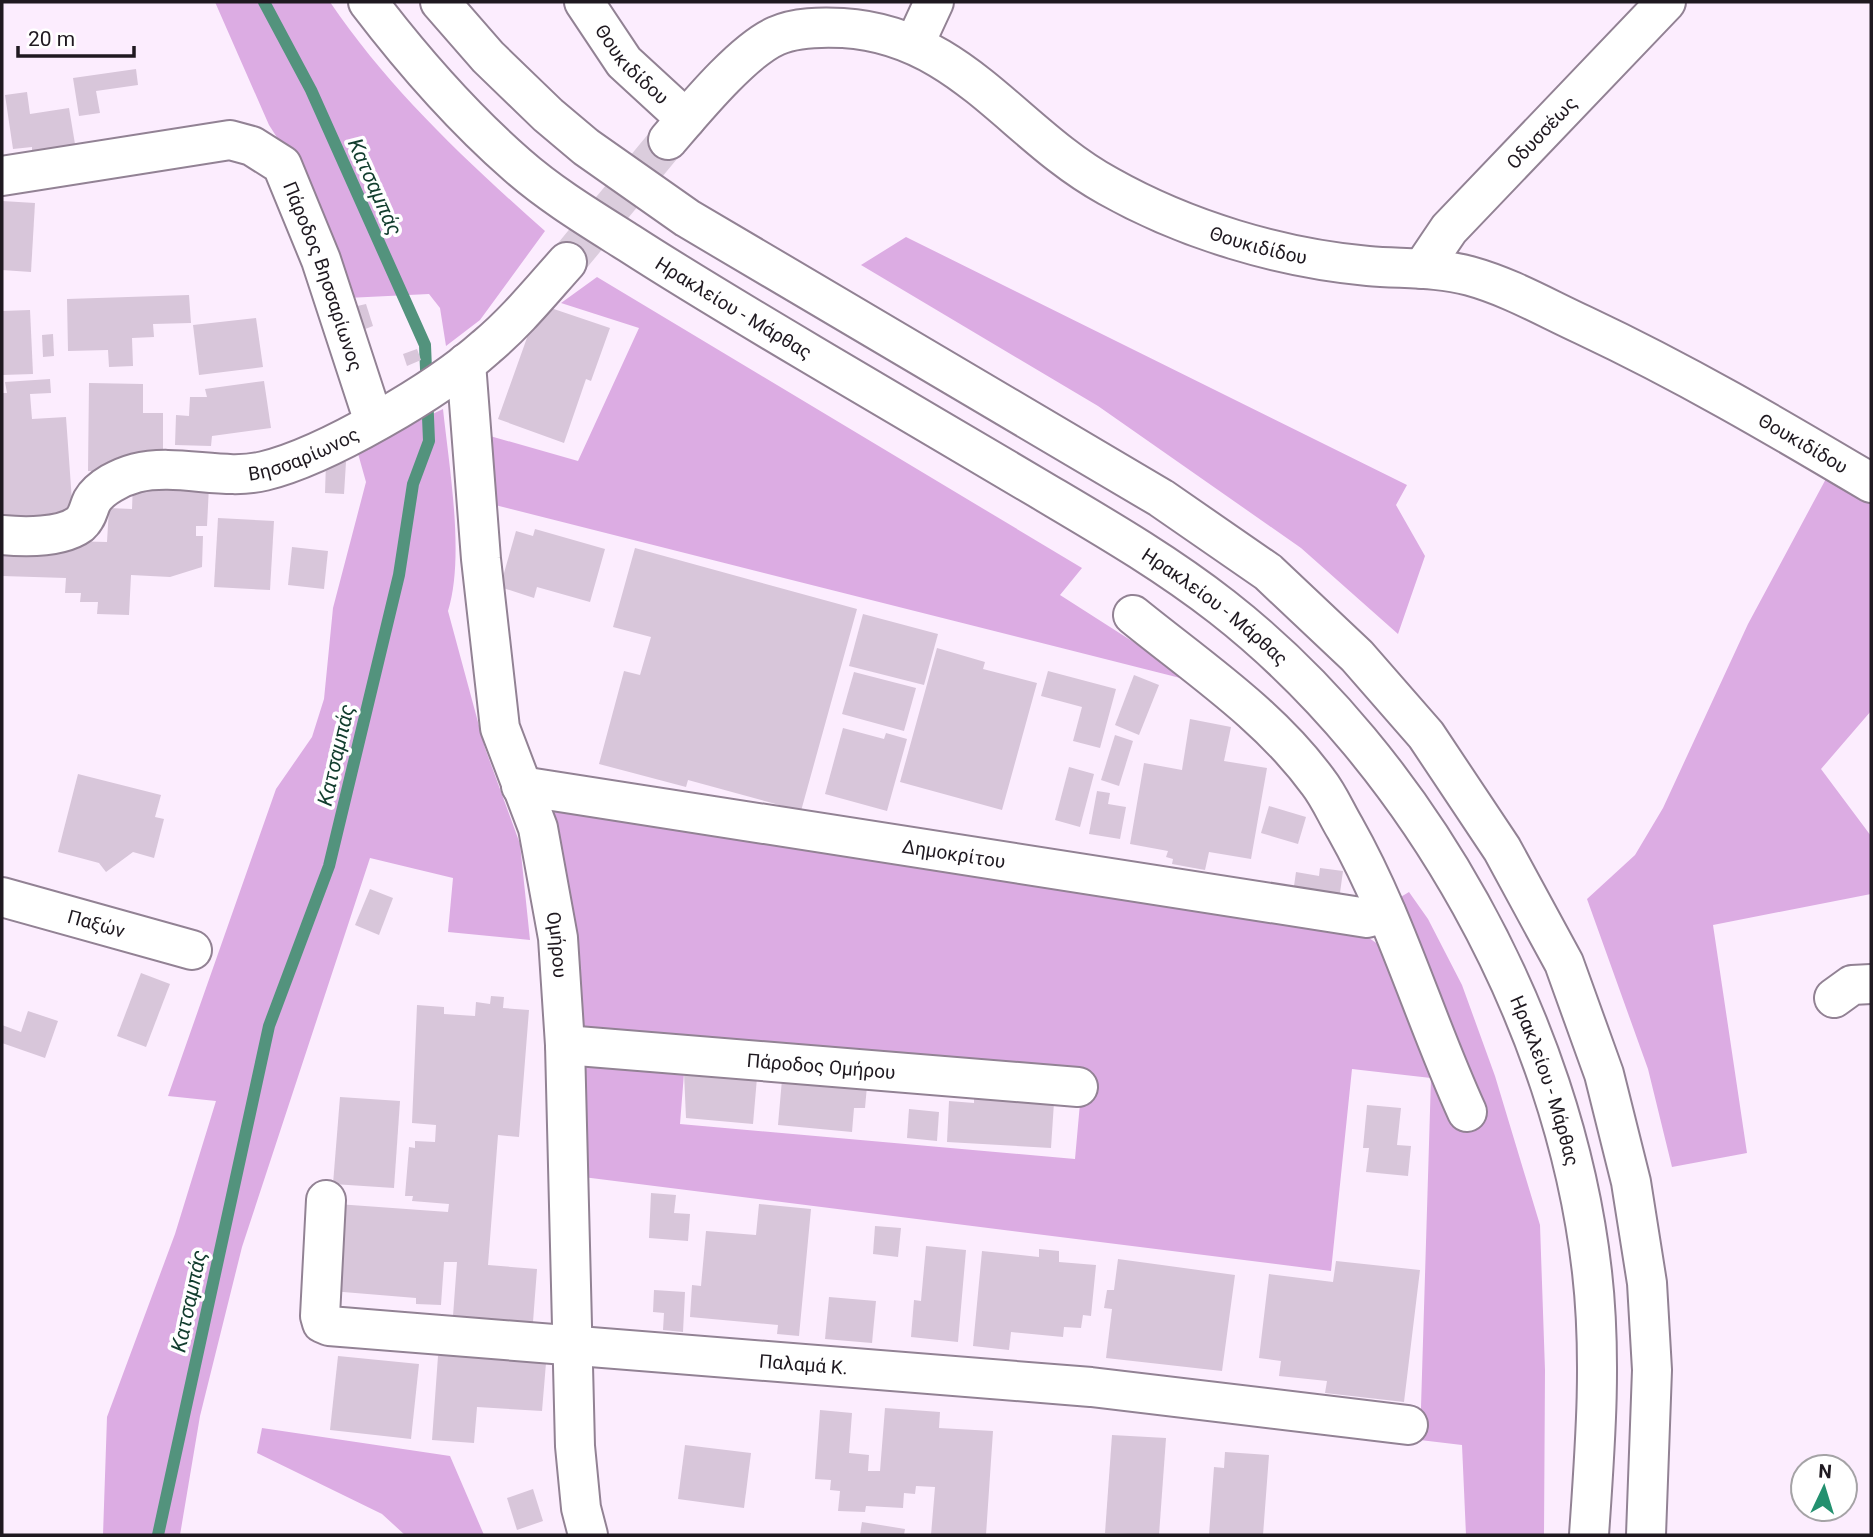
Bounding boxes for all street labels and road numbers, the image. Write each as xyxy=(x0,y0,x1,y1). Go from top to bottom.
street label: Θουκιδίδου xyxy=(591,20,674,109)
street label: Οδυσσέως xyxy=(1501,91,1581,173)
street label: Πάροδος Βησσαρίωνος xyxy=(279,178,368,374)
street label: Θουκιδίδου xyxy=(1207,221,1309,269)
street label: Ηρακλείου - Μάρθας xyxy=(651,252,816,364)
street label: Θουκιδίδου xyxy=(1755,408,1852,478)
street label: Βησσαρίωνος xyxy=(247,422,363,485)
street label: Ηρακλείου - Μάρθας xyxy=(1138,543,1293,670)
street label: Δημοκρίτου xyxy=(900,834,1007,873)
street label: Παξών xyxy=(65,904,128,942)
street label: Ομήρου xyxy=(542,910,572,979)
street label: Ηρακλείου - Μάρθας xyxy=(1506,992,1584,1168)
street label: Πάροδος Ομήρου xyxy=(746,1048,896,1084)
street label: Παλαμά Κ. xyxy=(758,1349,849,1379)

